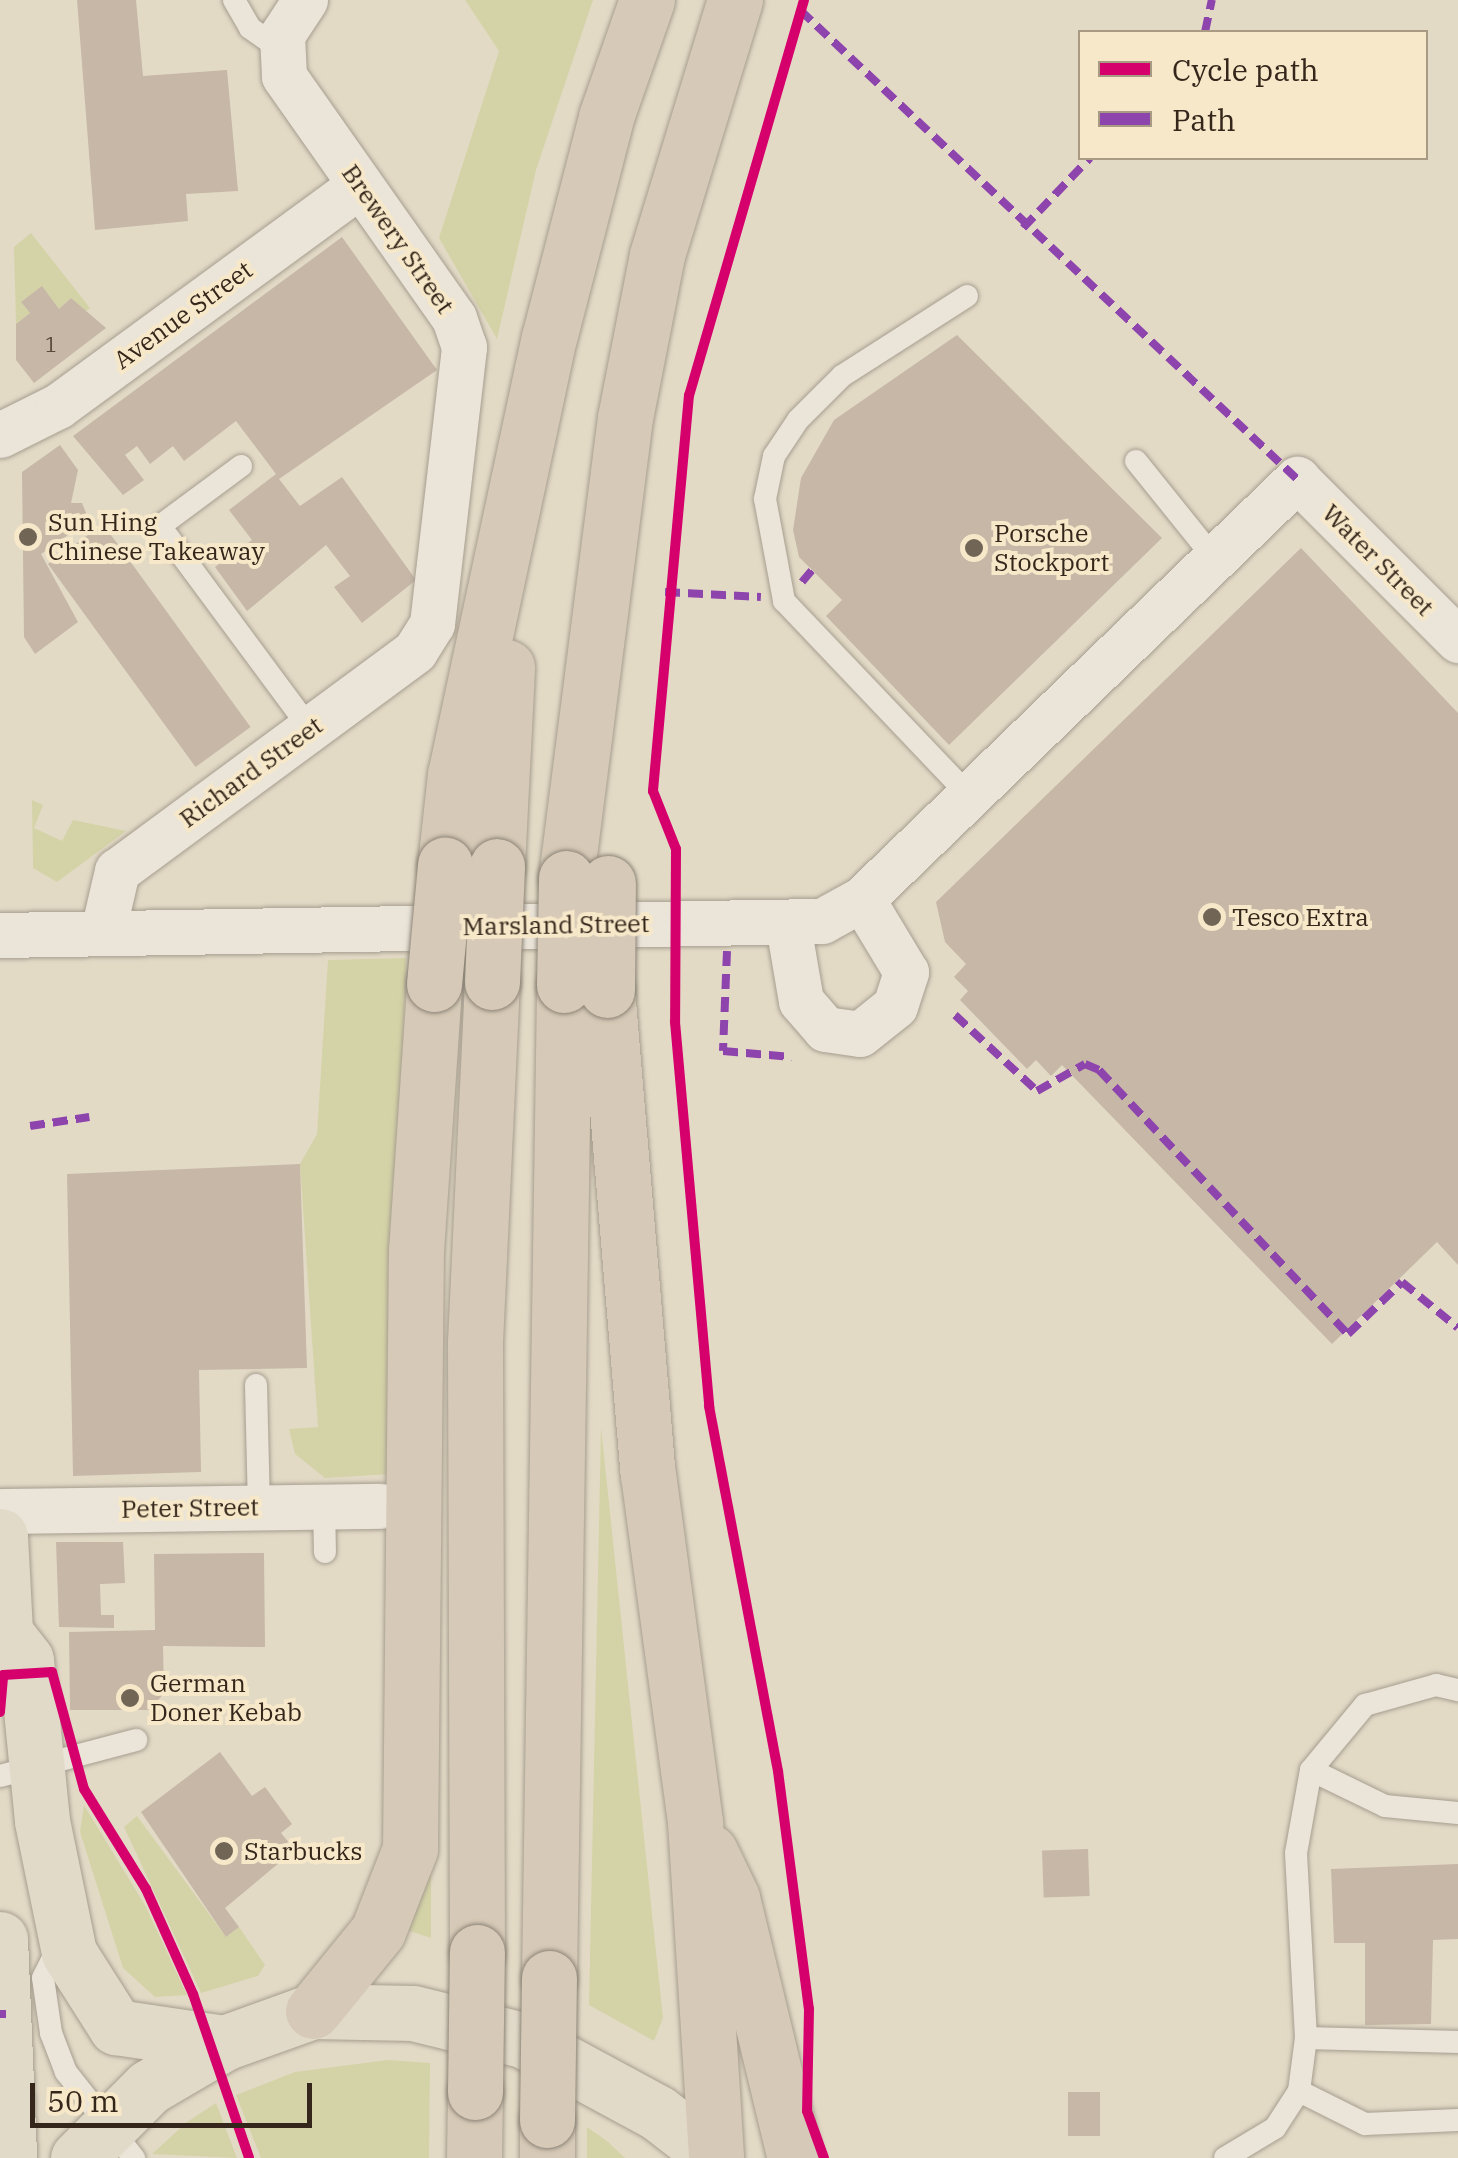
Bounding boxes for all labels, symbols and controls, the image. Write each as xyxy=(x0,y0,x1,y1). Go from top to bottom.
legend xyxy=(1078,30,1428,160)
text: Cycle path xyxy=(1172,50,1319,89)
text: Path xyxy=(1172,100,1236,139)
street label: Brewery Street xyxy=(336,159,460,319)
street label: Avenue Street xyxy=(108,255,258,375)
house number: 1 xyxy=(45,332,57,356)
street label: Water Street xyxy=(1316,498,1440,622)
place label: Sun Hing Chinese Takeaway xyxy=(48,508,265,567)
place label: Porsche Stockport xyxy=(994,519,1109,578)
marker: Sun Hing Chinese Takeaway xyxy=(17,526,39,548)
marker: Porsche Stockport xyxy=(963,537,985,559)
street label: Richard Street xyxy=(174,710,328,834)
place label: Tesco Extra xyxy=(1232,902,1369,932)
marker: Tesco Extra xyxy=(1201,906,1223,928)
street label: Marsland Street xyxy=(462,908,650,942)
street label: Peter Street xyxy=(121,1492,259,1524)
place label: German Doner Kebab xyxy=(150,1669,302,1728)
marker: German Doner Kebab xyxy=(119,1687,141,1709)
place label: Starbucks xyxy=(244,1836,362,1866)
marker: Starbucks xyxy=(213,1840,235,1862)
scale bar xyxy=(35,2063,318,2125)
text: 50 m xyxy=(47,2081,119,2120)

